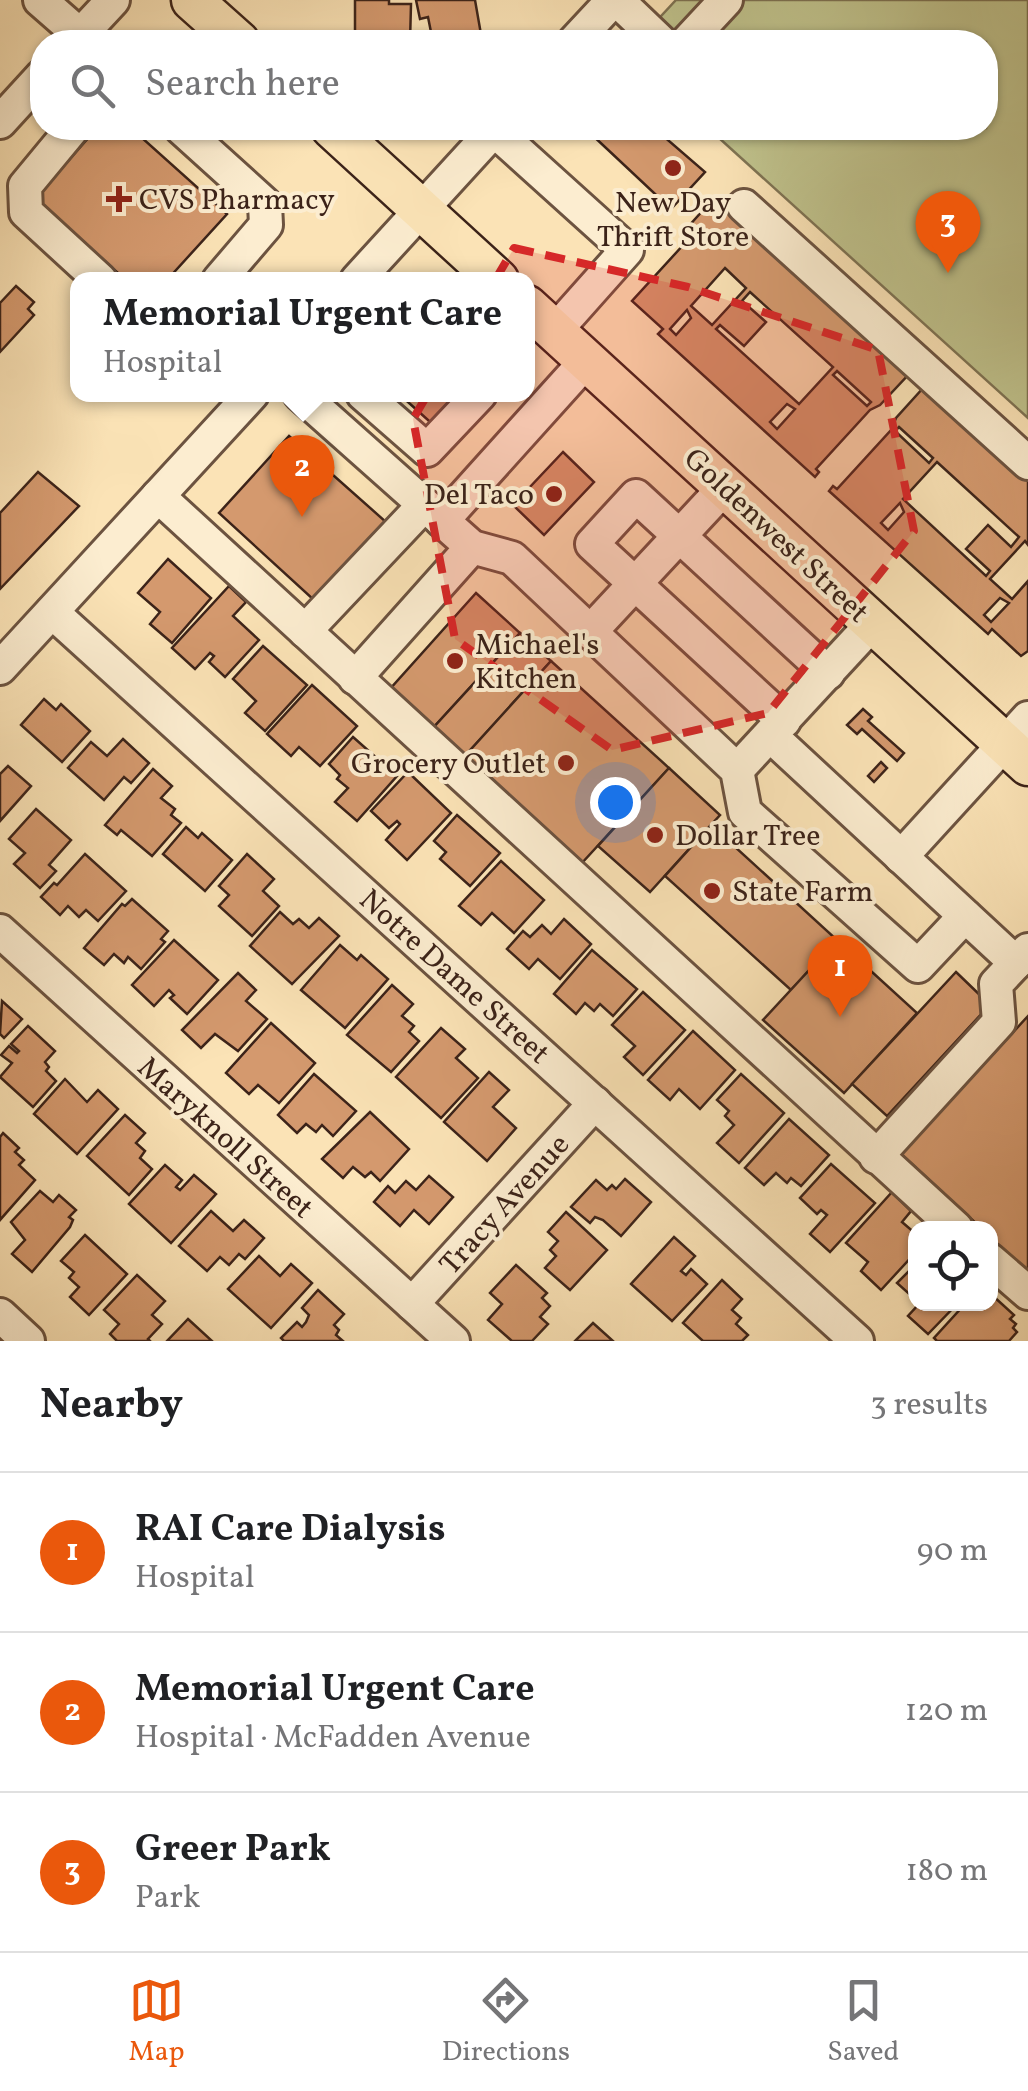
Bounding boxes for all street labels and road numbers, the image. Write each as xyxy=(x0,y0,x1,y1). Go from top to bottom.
street label: Goldenwest Street xyxy=(674,439,878,634)
street label: Notre Dame Street xyxy=(349,880,558,1075)
street label: Maryknoll Street xyxy=(127,1048,322,1229)
street label: Tracy Avenue xyxy=(431,1126,580,1285)

